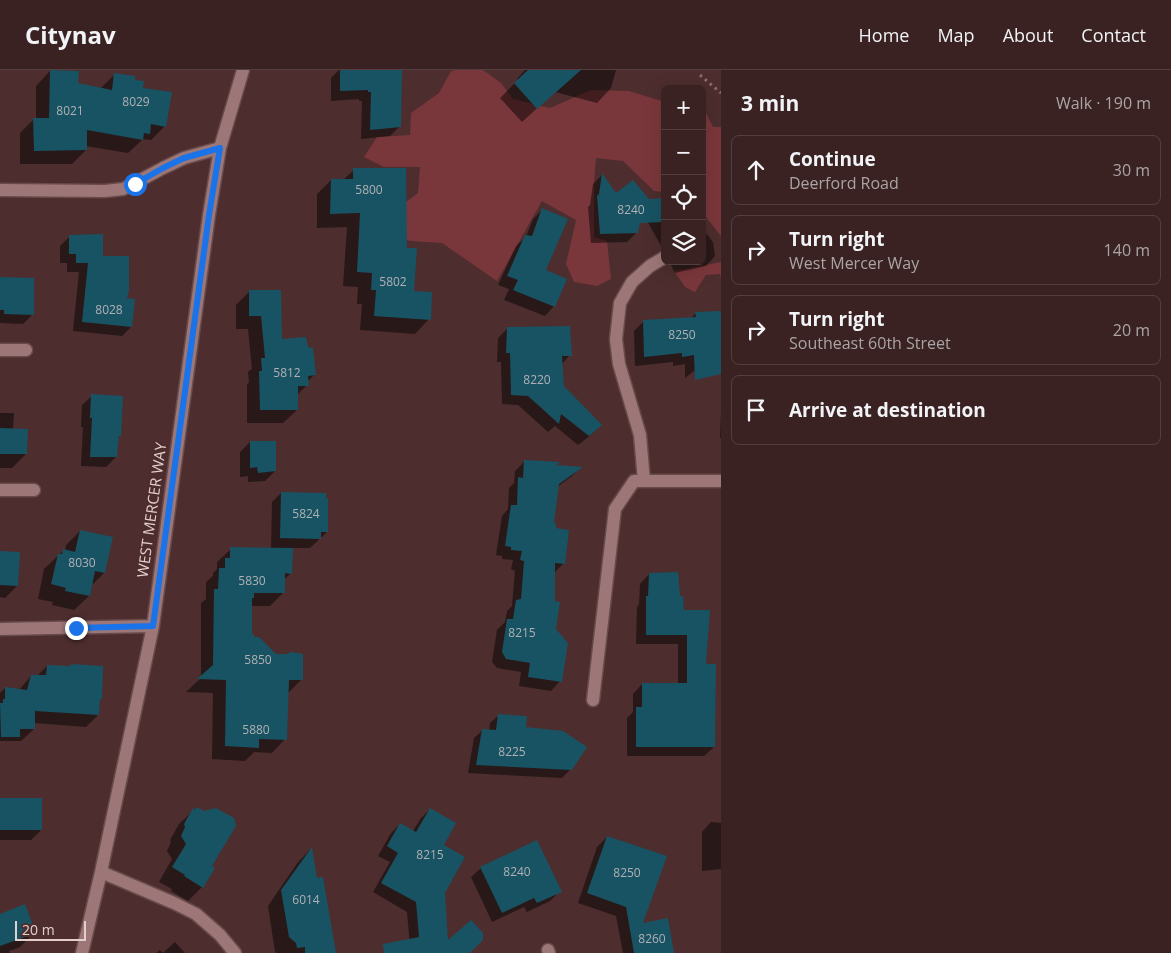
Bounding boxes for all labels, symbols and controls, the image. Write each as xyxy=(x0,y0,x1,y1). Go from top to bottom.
text: Citynav xyxy=(25,18,116,51)
text: Home xyxy=(859,23,909,47)
text: Map xyxy=(937,23,975,47)
text: About xyxy=(1003,23,1053,47)
text: Contact xyxy=(1081,23,1146,47)
map controls xyxy=(661,85,706,265)
button: + xyxy=(661,85,706,130)
text: 3 min xyxy=(741,89,799,117)
text: Walk · 190 m xyxy=(1056,92,1151,114)
house number: 8029 xyxy=(122,93,150,110)
house number: 8021 xyxy=(56,102,84,119)
button: − xyxy=(661,130,706,175)
text: Continue xyxy=(789,146,876,172)
icon: ahead xyxy=(742,156,770,184)
text: 30 m xyxy=(1113,159,1150,181)
text: Deerford Road xyxy=(789,172,899,194)
route start xyxy=(124,173,147,196)
button: locate xyxy=(661,175,706,220)
house number: 5800 xyxy=(355,181,383,198)
house number: 8240 xyxy=(617,201,645,218)
button: layers xyxy=(661,220,706,265)
text: Turn right xyxy=(789,226,884,252)
icon: right xyxy=(742,236,770,264)
text: 140 m xyxy=(1104,239,1150,261)
text: West Mercer Way xyxy=(789,252,919,274)
house number: 5802 xyxy=(379,273,407,290)
house number: 8028 xyxy=(95,301,123,318)
text: Turn right xyxy=(789,306,884,332)
icon: right xyxy=(742,316,770,344)
text: 20 m xyxy=(1113,319,1150,341)
house number: 8250 xyxy=(668,326,696,343)
text: Southeast 60th Street xyxy=(789,332,951,354)
house number: 5812 xyxy=(273,364,301,381)
house number: 8220 xyxy=(523,371,551,388)
icon: arrive xyxy=(742,396,770,424)
text: Arrive at destination xyxy=(789,397,986,423)
street label: WEST MERCER WAY xyxy=(132,440,170,579)
house number: 5824 xyxy=(292,505,320,522)
house number: 8030 xyxy=(68,554,96,571)
house number: 5830 xyxy=(238,572,266,589)
route end xyxy=(65,617,88,640)
house number: 8215 xyxy=(508,624,536,641)
house number: 5850 xyxy=(244,651,272,668)
house number: 5880 xyxy=(242,721,270,738)
house number: 8225 xyxy=(498,743,526,760)
house number: 8215 xyxy=(416,846,444,863)
house number: 8240 xyxy=(503,863,531,880)
house number: 8250 xyxy=(613,864,641,881)
house number: 6014 xyxy=(292,891,320,908)
scale bar xyxy=(15,918,86,941)
text: 20 m xyxy=(22,920,55,939)
house number: 8260 xyxy=(638,930,666,947)

